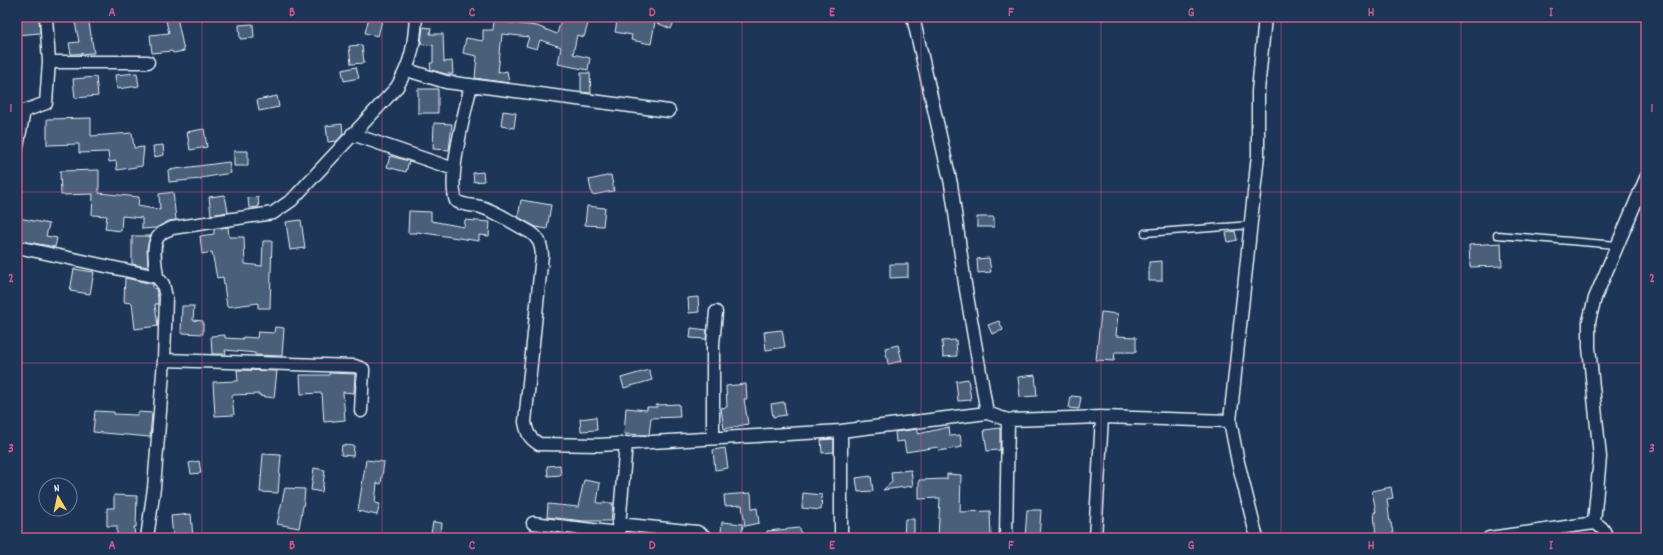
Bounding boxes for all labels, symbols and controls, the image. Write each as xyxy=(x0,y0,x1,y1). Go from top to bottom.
text: A xyxy=(108,4,116,23)
text: B xyxy=(289,4,295,23)
text: C xyxy=(469,4,476,23)
text: D xyxy=(649,4,656,23)
text: E xyxy=(829,4,836,23)
text: F xyxy=(1008,4,1014,23)
text: G xyxy=(1188,4,1195,23)
text: H xyxy=(1368,4,1375,23)
text: I xyxy=(1549,4,1554,23)
text: 1 xyxy=(10,100,13,119)
text: 1 xyxy=(1651,100,1654,119)
text: 2 xyxy=(8,270,14,289)
text: 2 xyxy=(1649,270,1655,289)
text: 3 xyxy=(8,440,14,459)
text: 3 xyxy=(1649,440,1655,459)
north arrow xyxy=(38,477,78,517)
text: N xyxy=(53,481,61,497)
text: A xyxy=(108,537,116,555)
text: B xyxy=(289,537,295,555)
text: C xyxy=(469,537,476,555)
text: D xyxy=(649,537,656,555)
text: E xyxy=(829,537,836,555)
text: F xyxy=(1008,537,1014,555)
text: G xyxy=(1188,537,1195,555)
text: H xyxy=(1368,537,1375,555)
text: I xyxy=(1549,537,1554,555)

